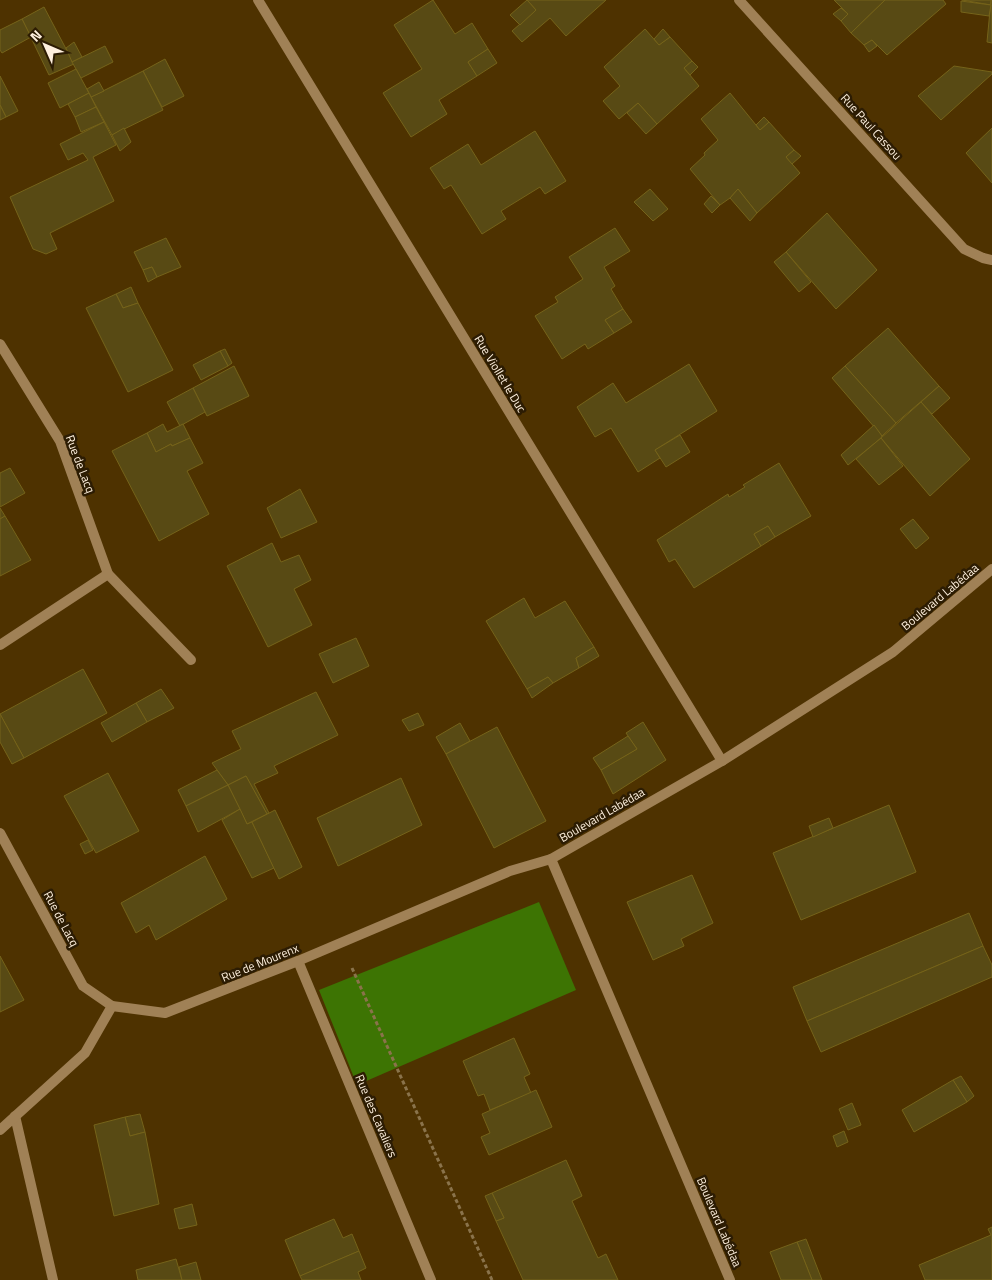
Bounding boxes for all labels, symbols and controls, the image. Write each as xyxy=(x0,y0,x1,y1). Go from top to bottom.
north arrow xyxy=(20,20,70,70)
text: N xyxy=(25,25,46,46)
street label: Rue Paul Cassou xyxy=(836,89,906,164)
street label: Rue Viollet le Duc xyxy=(470,331,531,416)
street label: Rue de Lacq xyxy=(61,432,100,496)
street label: Boulevard Labédaa xyxy=(897,558,983,635)
street label: Boulevard Labédaa xyxy=(555,782,648,847)
street label: Rue de Lacq xyxy=(39,887,84,950)
street label: Rue de Mourenx xyxy=(218,938,302,987)
street label: Rue des Cavaliers xyxy=(350,1071,403,1161)
street label: Boulevard Labédaa xyxy=(692,1174,747,1270)

